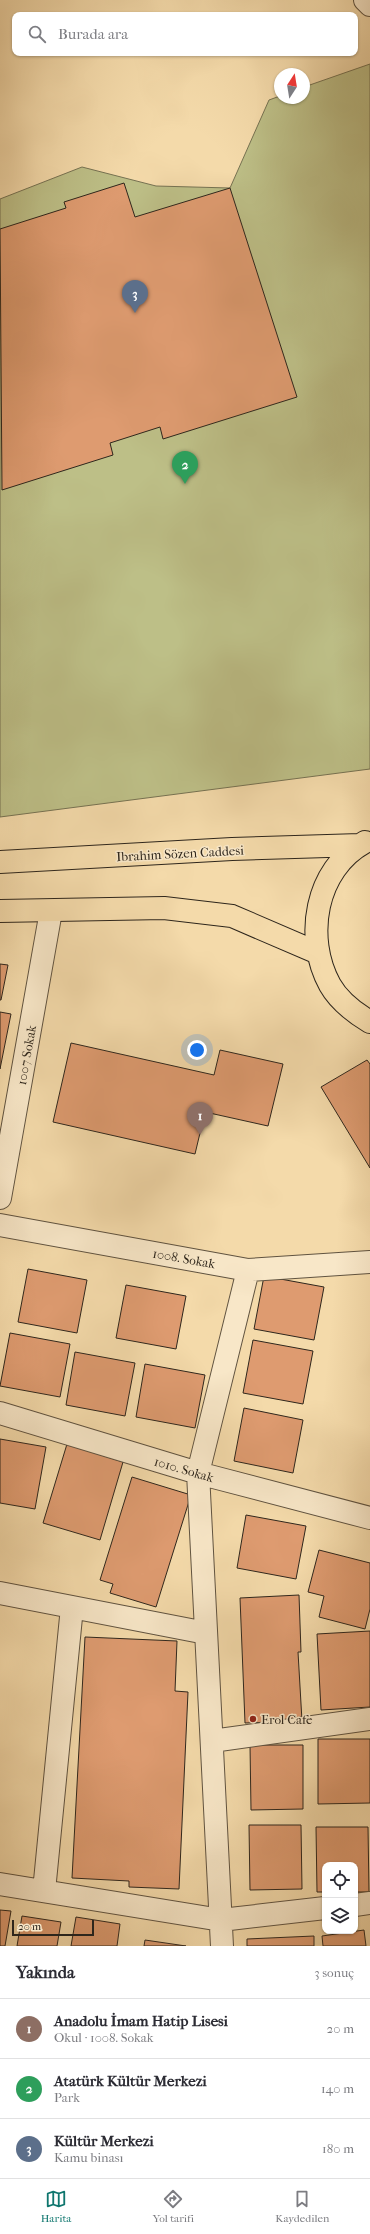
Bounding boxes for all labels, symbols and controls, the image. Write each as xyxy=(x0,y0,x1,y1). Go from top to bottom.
search box xyxy=(12,12,358,56)
icon: search xyxy=(26,23,48,45)
text: Burada ara xyxy=(58,25,128,43)
north arrow xyxy=(274,68,310,104)
pin: 3 xyxy=(122,280,148,313)
pin: 2 xyxy=(172,451,198,484)
street label: Ibrahim Sözen Caddesi xyxy=(116,843,244,864)
street label: 1007 Sokak xyxy=(14,1024,39,1086)
your location xyxy=(187,1040,207,1060)
pin: 1 xyxy=(187,1102,213,1135)
street label: 1008. Sokak xyxy=(151,1246,217,1271)
street label: 1010. Sokak xyxy=(152,1454,216,1485)
place label: Erol Cafe xyxy=(261,1712,313,1727)
marker: Erol Cafe xyxy=(248,1714,258,1724)
map controls xyxy=(322,1862,358,1934)
button: locate xyxy=(322,1862,358,1898)
button: layers xyxy=(322,1898,358,1934)
scale bar xyxy=(12,1918,94,1937)
text: 20 m xyxy=(18,1920,41,1933)
text: Yakında xyxy=(16,1962,75,1982)
text: 3 sonuç xyxy=(314,1965,354,1980)
text: Anadolu İmam Hatip Lisesi xyxy=(54,2012,228,2030)
text: 1 xyxy=(27,2021,31,2036)
text: 20 m xyxy=(327,2021,354,2036)
text: Okul · 1008. Sokak xyxy=(54,2030,153,2045)
text: Atatürk Kültür Merkezi xyxy=(54,2072,207,2090)
text: 2 xyxy=(26,2081,32,2096)
text: 140 m xyxy=(321,2081,354,2096)
text: Park xyxy=(54,2090,80,2105)
text: Kültür Merkezi xyxy=(54,2132,154,2150)
text: 3 xyxy=(26,2141,32,2156)
text: 180 m xyxy=(322,2141,354,2156)
text: Kamu binası xyxy=(54,2150,123,2165)
tab: Harita xyxy=(41,2188,71,2225)
tab: Yol tarifi xyxy=(153,2188,194,2225)
tab: Kaydedilen xyxy=(275,2188,329,2225)

